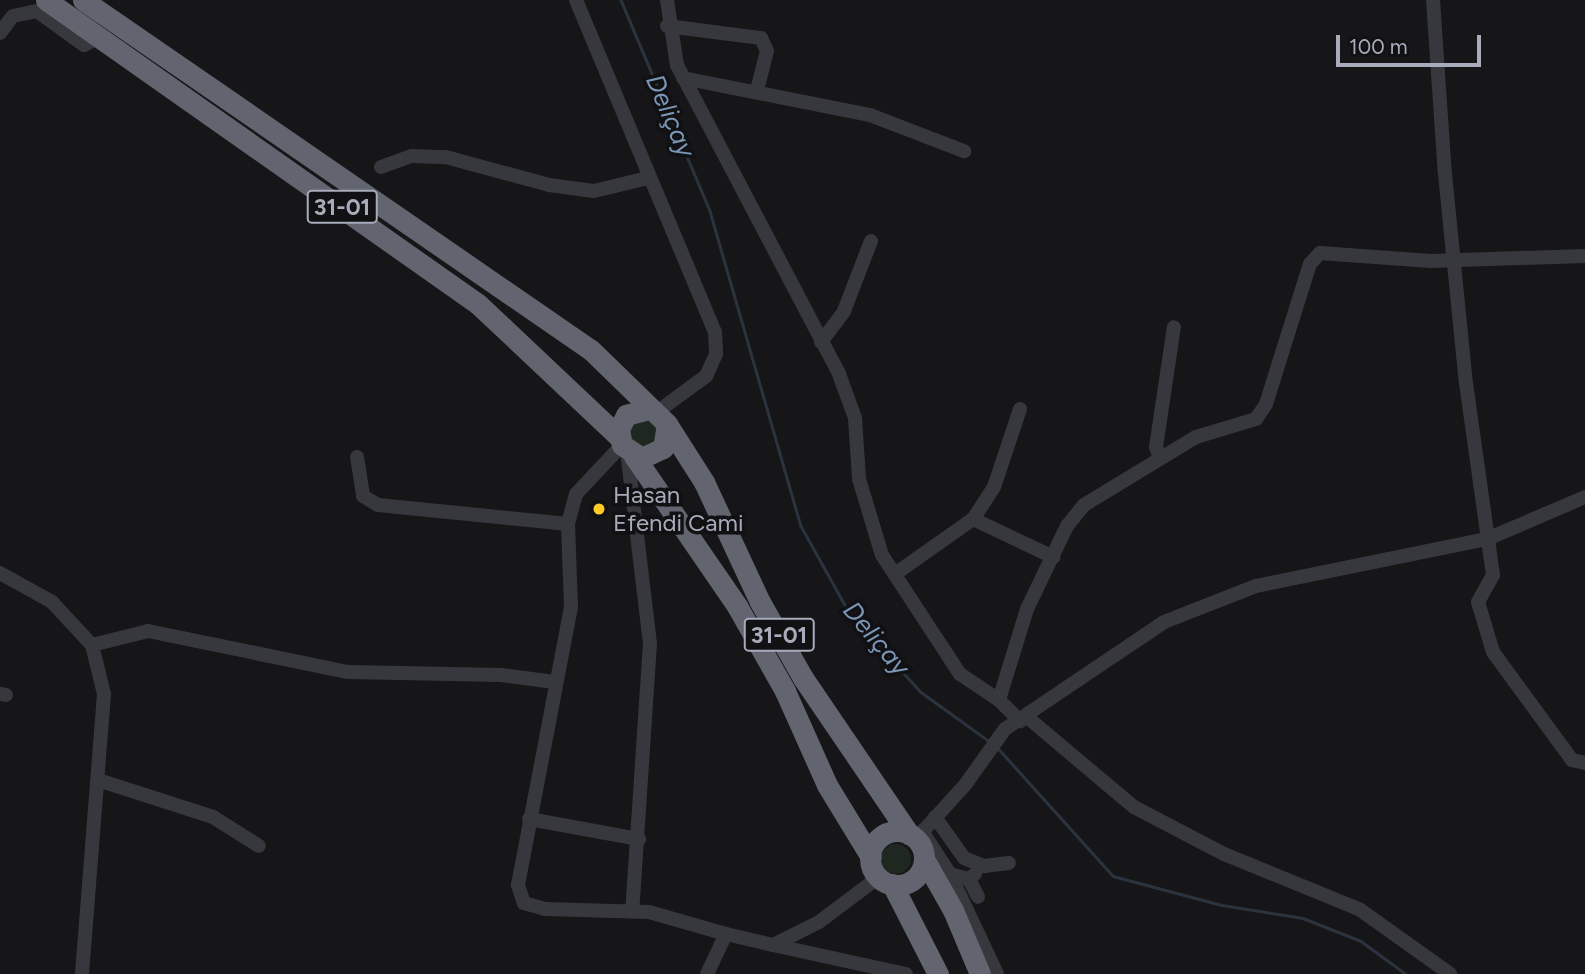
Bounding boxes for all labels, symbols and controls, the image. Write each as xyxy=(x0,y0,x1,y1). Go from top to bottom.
scale bar xyxy=(1340,21,1485,65)
text: 100 m xyxy=(1349,34,1408,59)
water label: Deliçay xyxy=(639,70,701,162)
road number: 31-01 xyxy=(305,188,379,227)
place label: Hasan Efendi Cami xyxy=(613,481,744,537)
marker: Hasan Efendi Cami xyxy=(591,501,607,517)
water label: Deliçay xyxy=(836,596,916,682)
road number: 31-01 xyxy=(742,615,816,654)

